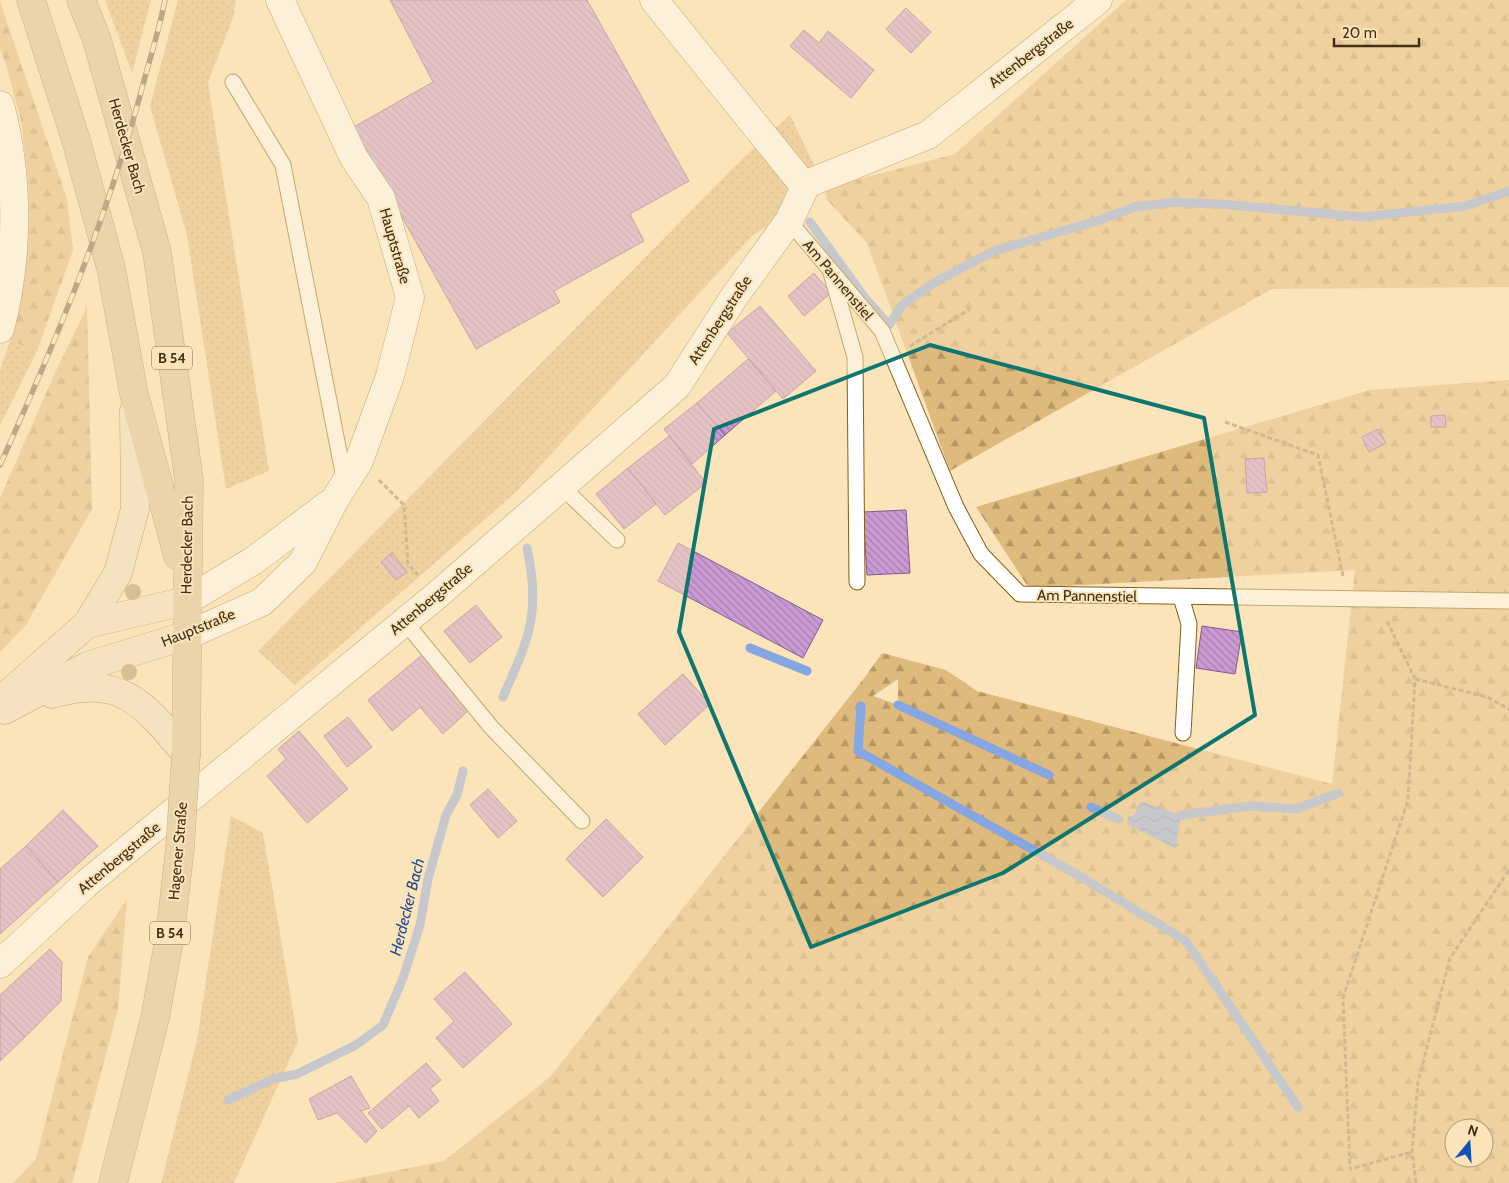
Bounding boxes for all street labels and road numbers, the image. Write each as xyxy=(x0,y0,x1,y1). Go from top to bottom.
street label: Attenbergstraße xyxy=(985,14,1077,92)
street label: Herdecker Bach xyxy=(105,96,149,196)
street label: Hauptstraße xyxy=(376,206,415,286)
street label: Am Pannenstiel xyxy=(799,236,877,324)
street label: Attenbergstraße xyxy=(685,272,756,368)
road number: B 54 xyxy=(152,346,192,369)
street label: Herdecker Bach xyxy=(177,495,197,595)
street label: Attenbergstraße xyxy=(386,559,476,639)
street label: Am Pannenstiel xyxy=(1037,586,1138,606)
street label: Hauptstraße xyxy=(158,605,238,651)
street label: Hagener Straße xyxy=(165,801,191,901)
street label: Attenbergstraße xyxy=(74,818,164,898)
road number: B 54 xyxy=(150,921,190,944)

